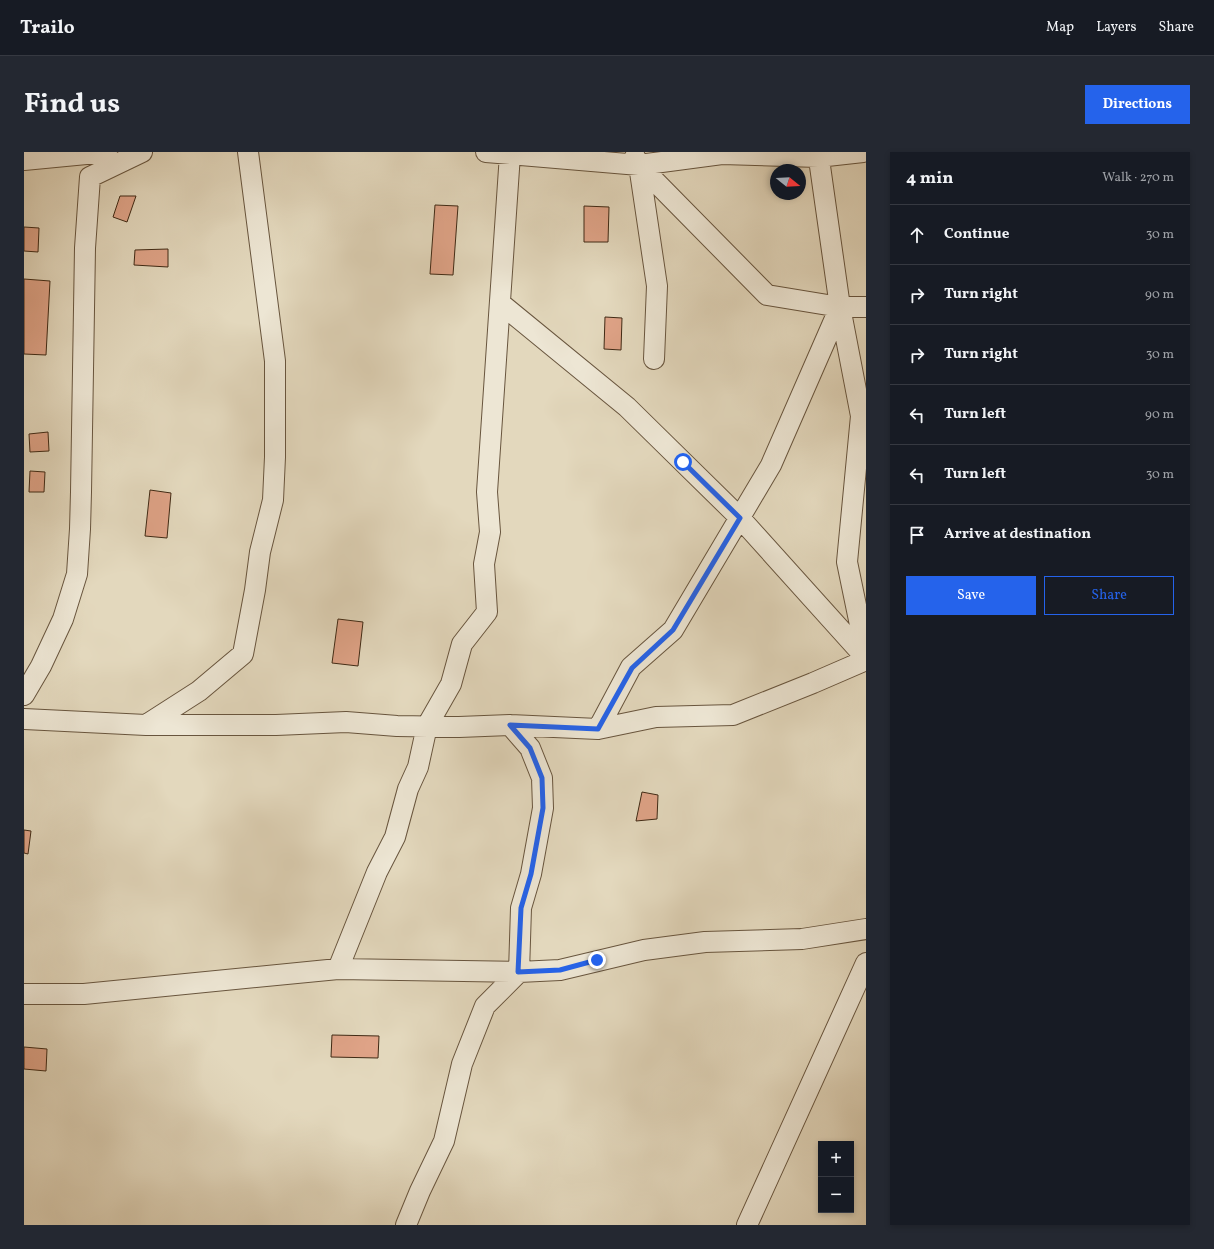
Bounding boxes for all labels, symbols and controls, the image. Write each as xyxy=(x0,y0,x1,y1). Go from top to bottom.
text: Trailo xyxy=(20,15,75,41)
text: Map xyxy=(1046,18,1074,37)
text: Layers xyxy=(1096,18,1136,37)
text: Share xyxy=(1158,18,1194,37)
text: Find us xyxy=(24,85,120,124)
button: Directions xyxy=(1085,85,1190,124)
north arrow xyxy=(770,164,806,200)
text: 4 min xyxy=(906,167,953,190)
text: Walk · 270 m xyxy=(1102,169,1174,187)
icon: ahead xyxy=(906,224,928,246)
text: Continue xyxy=(944,224,1009,245)
text: 30 m xyxy=(1146,226,1174,244)
icon: right xyxy=(906,284,928,306)
text: Turn right xyxy=(944,284,1018,305)
text: 90 m xyxy=(1145,286,1174,304)
icon: right xyxy=(906,344,928,366)
text: Turn right xyxy=(944,344,1018,365)
text: 30 m xyxy=(1146,346,1174,364)
icon: left xyxy=(906,404,928,426)
text: Turn left xyxy=(944,404,1006,425)
text: 90 m xyxy=(1145,406,1174,424)
route start xyxy=(674,453,692,471)
icon: left xyxy=(906,464,928,486)
text: Turn left xyxy=(944,464,1006,485)
text: 30 m xyxy=(1146,466,1174,484)
icon: arrive xyxy=(906,524,928,546)
text: Arrive at destination xyxy=(944,524,1091,545)
button: Save xyxy=(906,576,1036,615)
button: Share xyxy=(1044,576,1174,615)
route end xyxy=(588,951,606,969)
map controls xyxy=(818,1141,854,1213)
button: + xyxy=(818,1141,854,1177)
button: − xyxy=(818,1177,854,1213)

